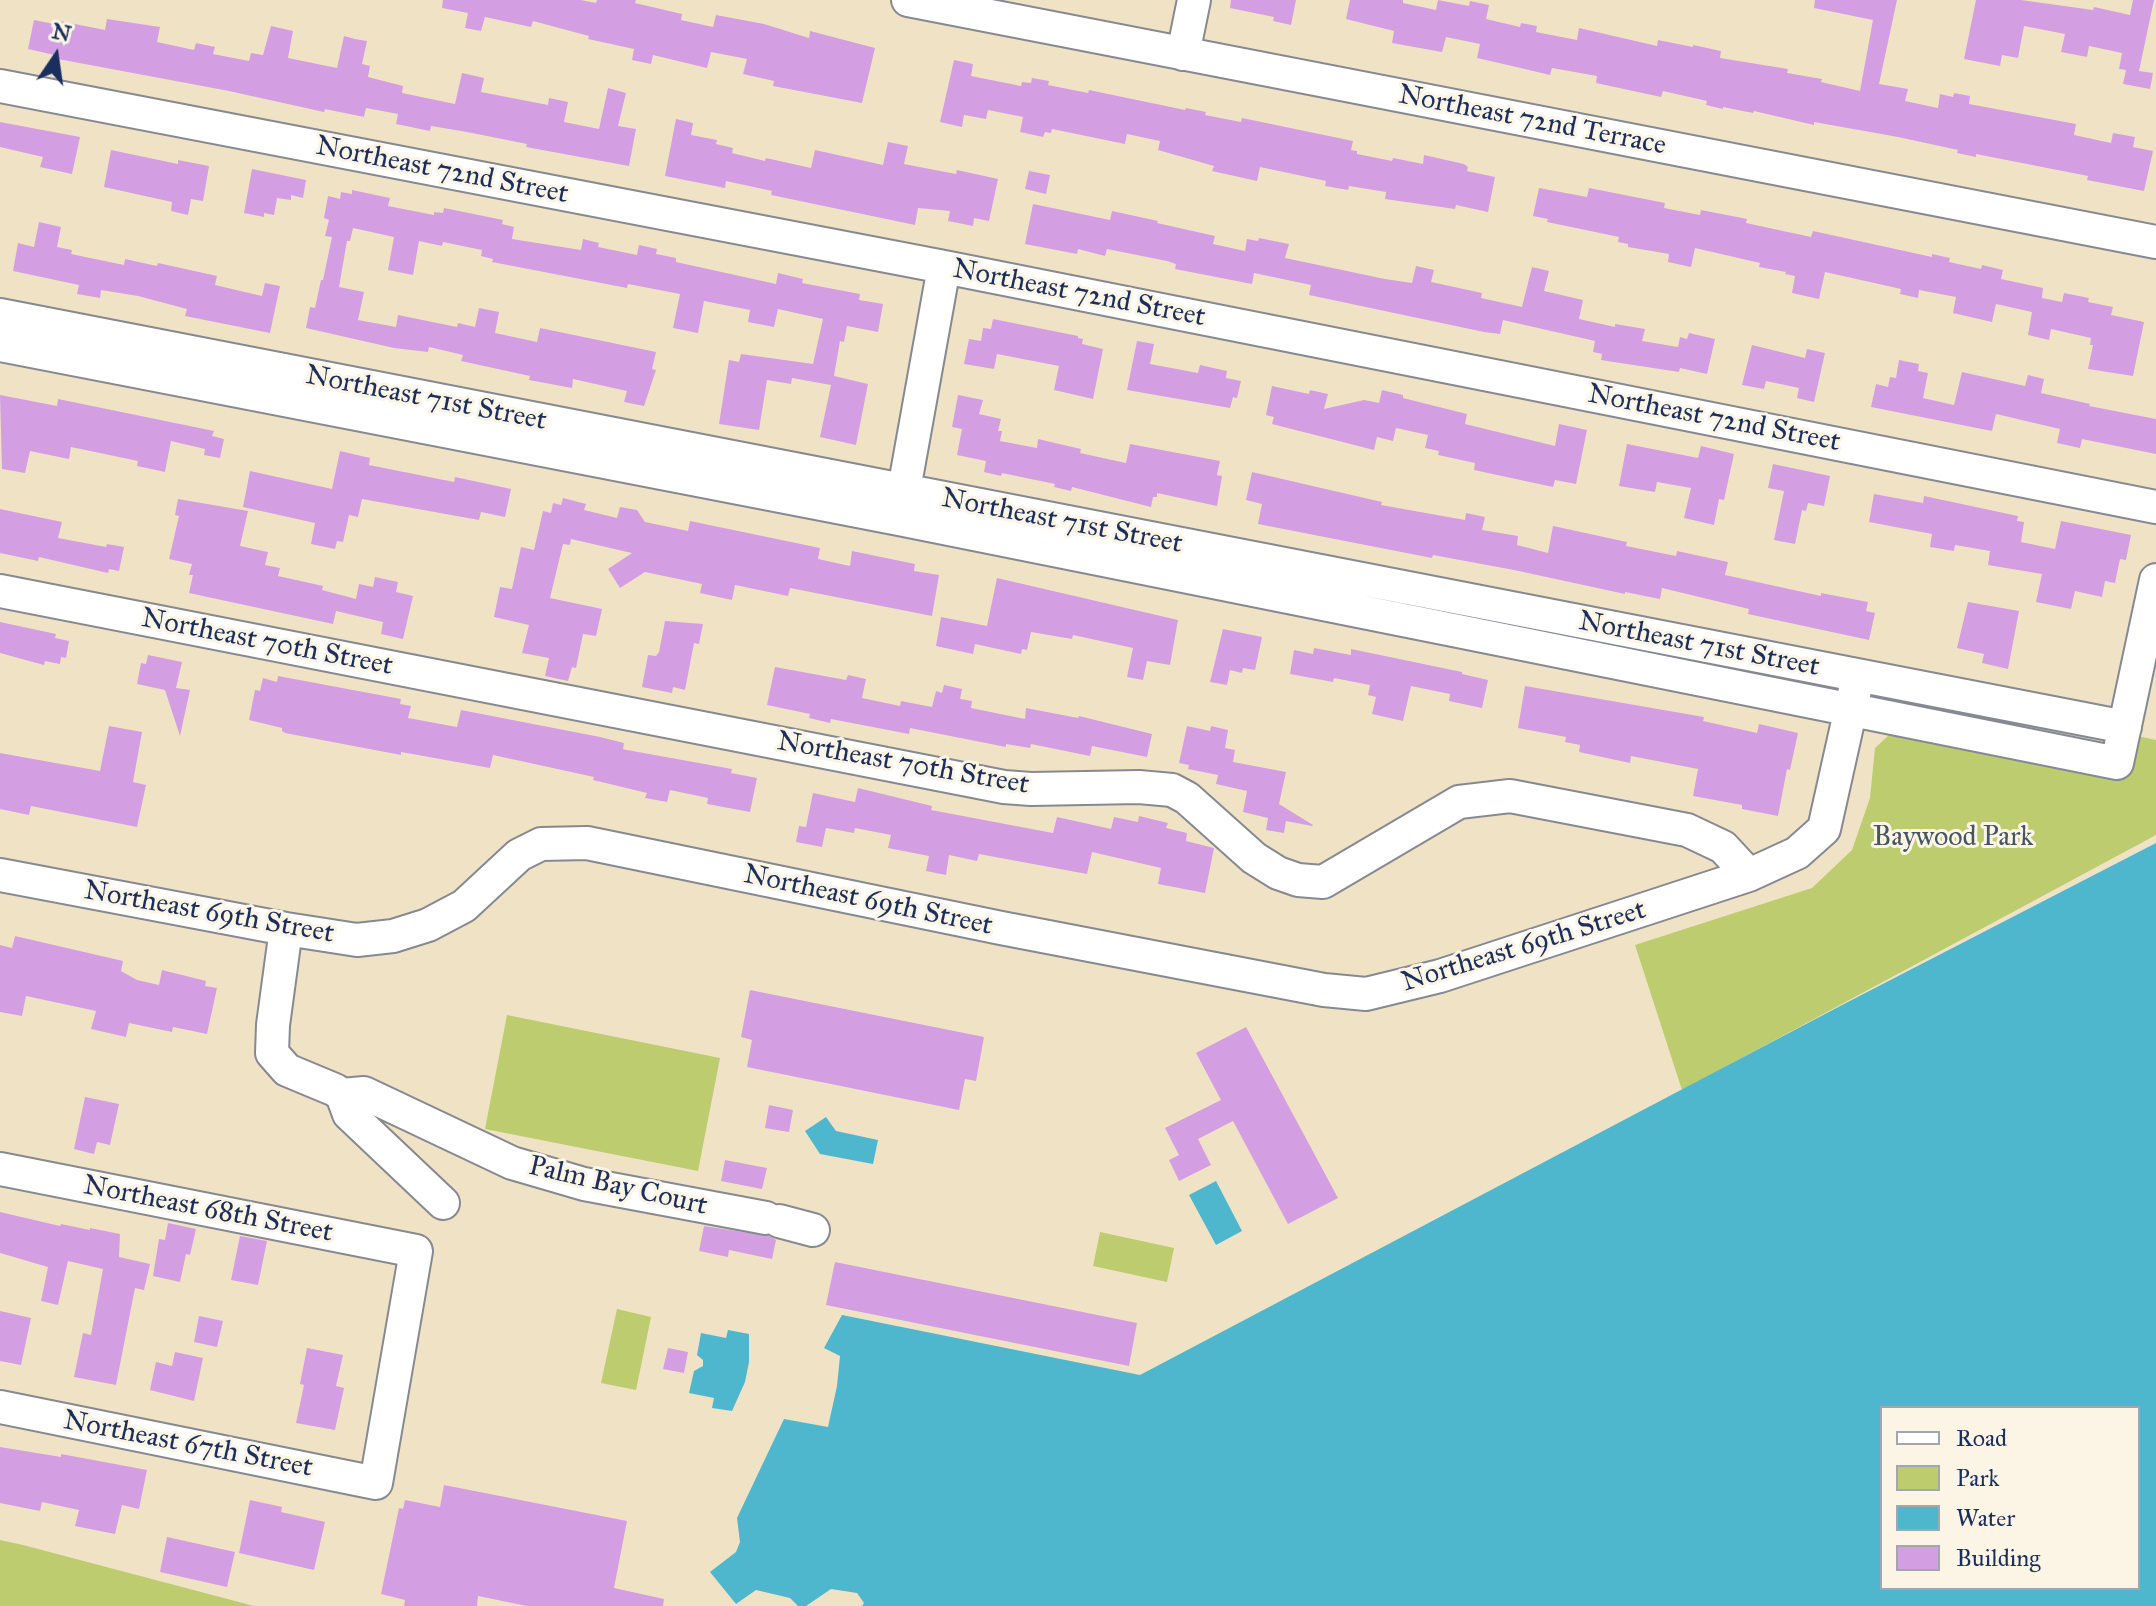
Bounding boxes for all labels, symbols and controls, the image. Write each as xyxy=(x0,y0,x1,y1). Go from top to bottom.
north arrow xyxy=(16,16,96,96)
text: N xyxy=(49,17,74,47)
street label: Northeast 72nd Terrace xyxy=(1395,79,1669,163)
street label: Northeast 72nd Street xyxy=(313,130,571,212)
street label: Northeast 72nd Street xyxy=(950,253,1208,335)
street label: Northeast 71st Street xyxy=(303,359,549,439)
street label: Northeast 72nd Street xyxy=(1585,378,1843,460)
street label: Northeast 71st Street xyxy=(939,482,1185,562)
street label: Northeast 70th Street xyxy=(138,602,396,684)
street label: Northeast 71st Street xyxy=(1576,605,1822,685)
street label: Northeast 70th Street xyxy=(774,725,1032,803)
park label: Baywood Park xyxy=(1873,821,2033,855)
street label: Northeast 69th Street xyxy=(741,858,995,944)
street label: Northeast 69th Street xyxy=(81,874,337,952)
street label: Northeast 69th Street xyxy=(1398,894,1650,1000)
street label: Palm Bay Court xyxy=(525,1150,711,1224)
street label: Northeast 68th Street xyxy=(80,1169,336,1251)
street label: Northeast 67th Street xyxy=(60,1404,316,1486)
legend xyxy=(1880,1406,2140,1590)
text: Road xyxy=(1956,1423,2007,1453)
text: Park xyxy=(1956,1463,1999,1493)
text: Water xyxy=(1956,1503,2015,1533)
text: Building xyxy=(1956,1543,2041,1573)

